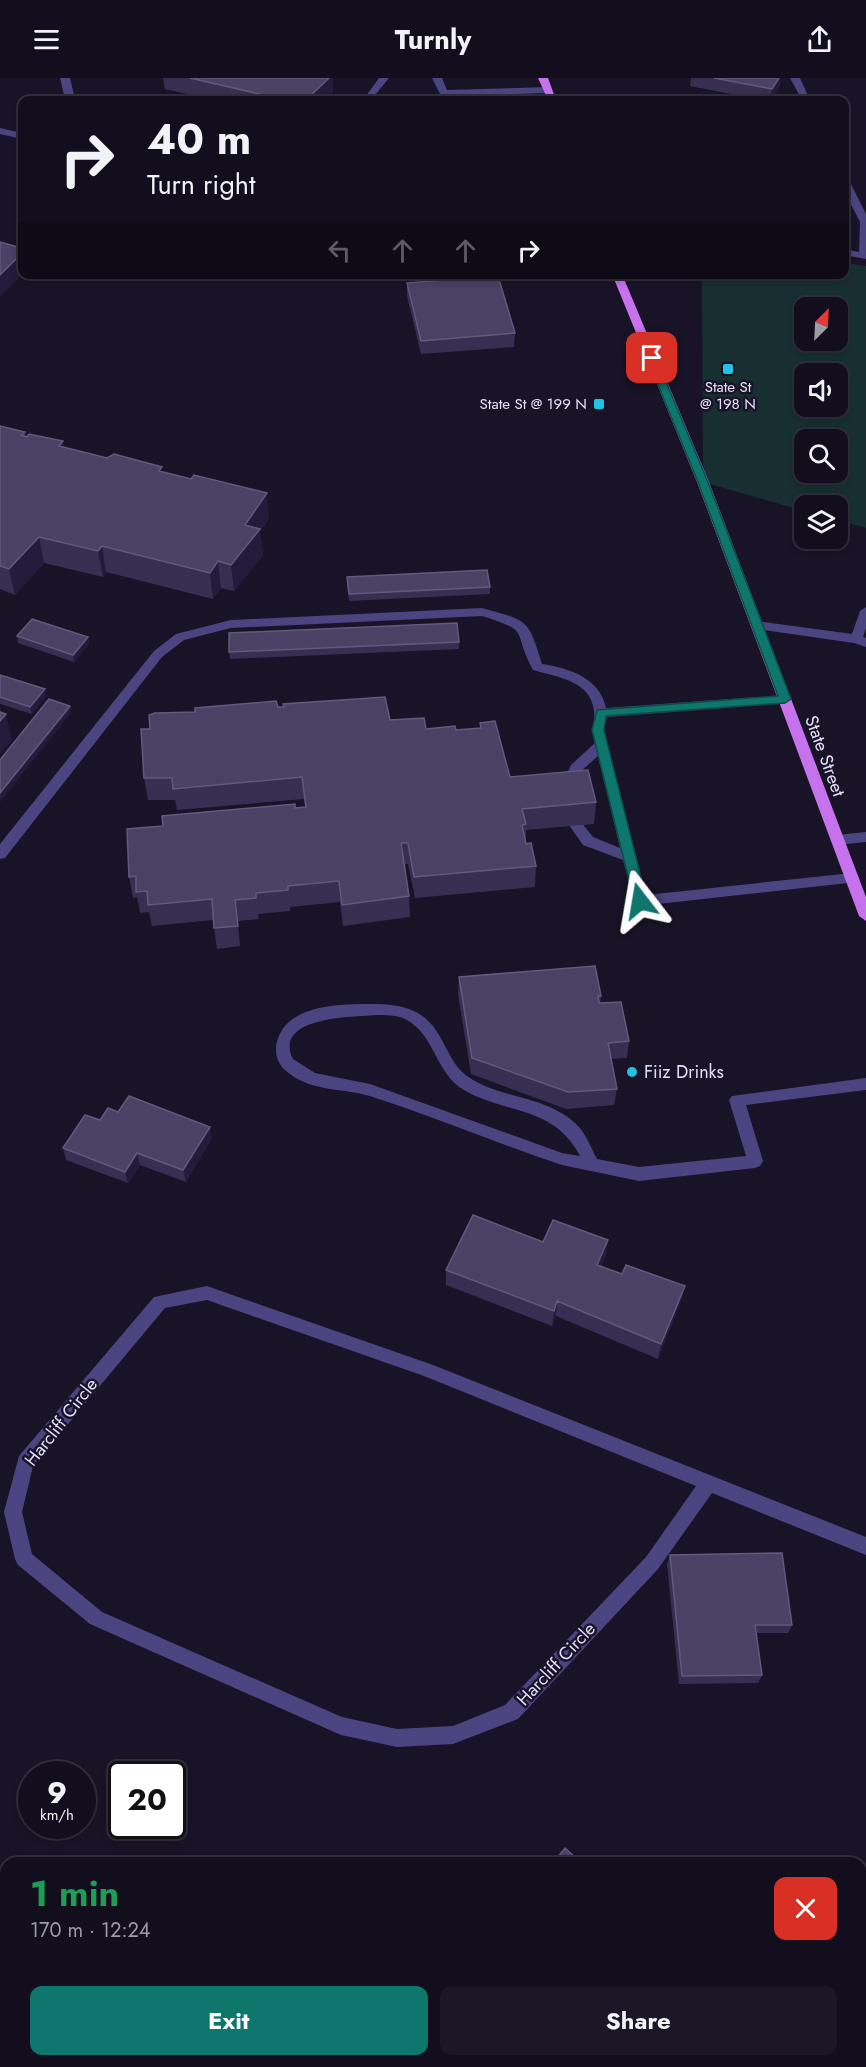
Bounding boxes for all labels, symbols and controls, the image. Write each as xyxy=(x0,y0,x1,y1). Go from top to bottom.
text: Turnly xyxy=(395,20,471,59)
icon: menu xyxy=(30,23,63,56)
icon: share xyxy=(803,23,836,56)
text: 40 m xyxy=(147,109,251,170)
icon: right xyxy=(48,120,126,198)
text: Turn right xyxy=(147,165,255,204)
icon: left xyxy=(323,234,356,267)
icon: ahead xyxy=(386,234,419,267)
icon: ahead xyxy=(449,234,482,267)
icon: right xyxy=(512,234,545,267)
north arrow xyxy=(794,297,848,351)
map controls xyxy=(794,297,848,549)
pin xyxy=(626,332,677,383)
icon: arrive xyxy=(635,341,668,374)
marker: State St @ 198 N xyxy=(721,362,735,376)
button: sound xyxy=(794,363,848,417)
place label: State St @ 198 N xyxy=(700,376,756,415)
place label: State St @ 199 N xyxy=(480,393,587,415)
marker: State St @ 199 N xyxy=(592,397,606,411)
button: search xyxy=(794,429,848,483)
button: layers xyxy=(794,495,848,549)
street label: State Street xyxy=(798,712,852,801)
position arrow xyxy=(608,869,672,933)
place label: Fiiz Drinks xyxy=(644,1059,724,1085)
marker: Fiiz Drinks xyxy=(625,1065,639,1079)
street label: Harcliff Circle xyxy=(18,1372,104,1472)
street label: Harcliff Circle xyxy=(511,1617,601,1711)
speed limit sign: 20 xyxy=(108,1761,186,1839)
text: 9 xyxy=(47,1771,67,1814)
text: km/h xyxy=(40,1804,74,1826)
text: 1 min xyxy=(30,1867,119,1919)
button: close xyxy=(774,1877,837,1940)
text: 170 m · 12:24 xyxy=(30,1916,151,1945)
button: Exit xyxy=(30,1986,428,2055)
button: Share xyxy=(440,1986,837,2055)

